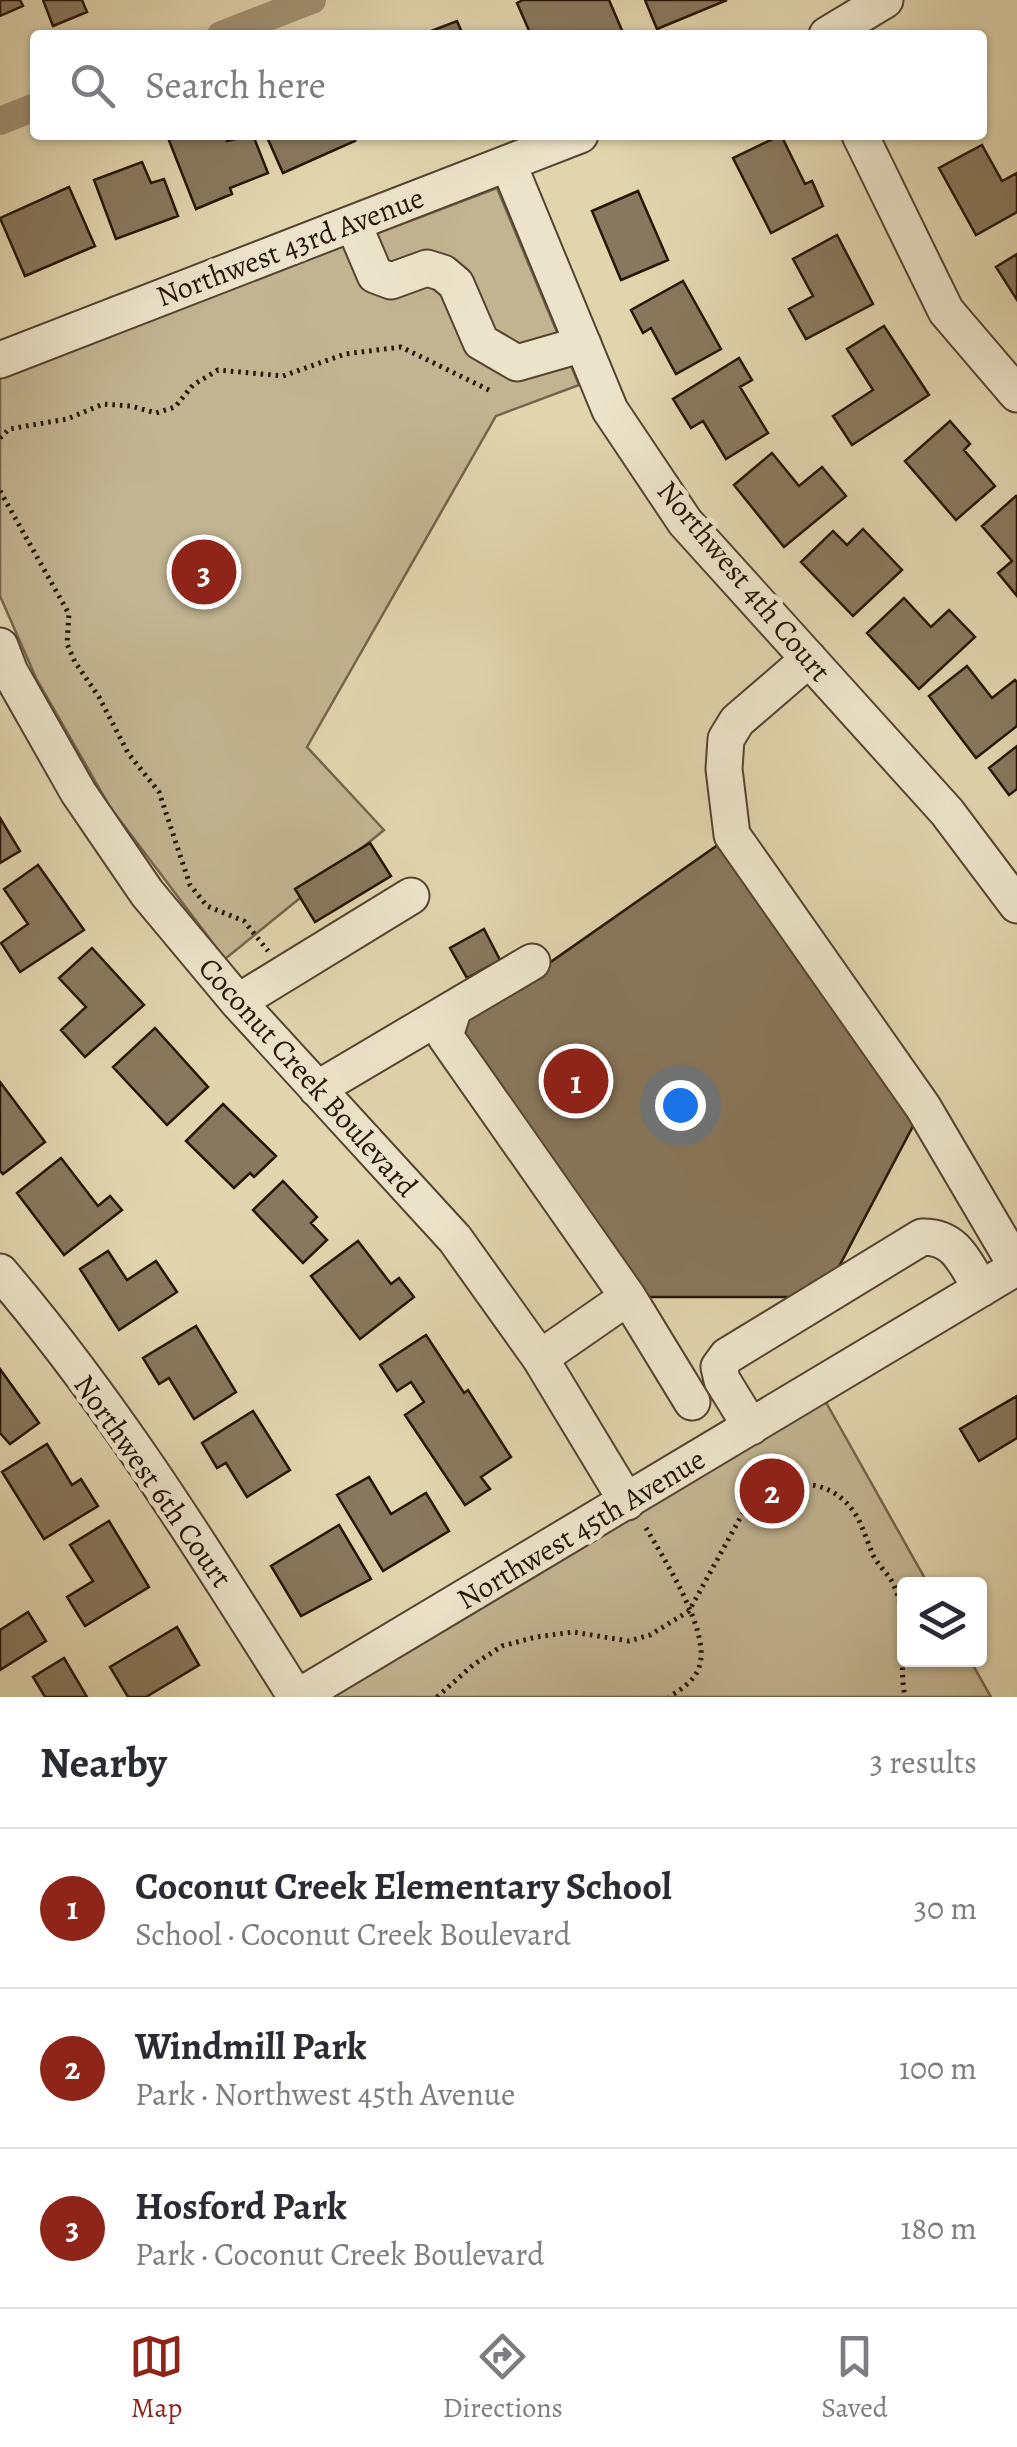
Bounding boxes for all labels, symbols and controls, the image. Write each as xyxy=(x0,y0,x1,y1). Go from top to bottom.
search box xyxy=(30,30,987,140)
icon: search xyxy=(65,58,120,113)
text: Search here xyxy=(145,59,326,111)
street label: Northwest 43rd Avenue xyxy=(151,178,429,316)
street label: Northwest 4th Court xyxy=(648,472,840,690)
pin: 3 xyxy=(172,534,236,610)
street label: Coconut Creek Boulevard xyxy=(190,949,427,1206)
pin: 1 xyxy=(544,1044,608,1118)
your location xyxy=(655,1080,706,1131)
street label: Northwest 6th Court xyxy=(65,1367,241,1595)
street label: Northwest 45th Avenue xyxy=(450,1439,712,1619)
pin: 2 xyxy=(740,1454,804,1528)
map controls xyxy=(897,1577,987,1667)
button: layers xyxy=(897,1577,987,1667)
text: Nearby xyxy=(40,1734,167,1791)
text: 3 results xyxy=(870,1740,977,1784)
text: Coconut Creek Elementary School xyxy=(135,1860,672,1912)
text: 1 xyxy=(67,1886,78,1930)
text: 30 m xyxy=(914,1886,977,1930)
text: School · Coconut Creek Boulevard xyxy=(135,1912,571,1956)
text: Windmill Park xyxy=(135,2020,367,2072)
text: 2 xyxy=(65,2046,80,2090)
text: 100 m xyxy=(899,2046,977,2090)
text: Park · Northwest 45th Avenue xyxy=(135,2072,515,2116)
text: Hosford Park xyxy=(135,2180,347,2232)
text: 3 xyxy=(66,2206,79,2250)
text: 180 m xyxy=(901,2206,977,2250)
text: Park · Coconut Creek Boulevard xyxy=(135,2232,544,2276)
tab: Map xyxy=(129,2329,184,2427)
tab: Directions xyxy=(443,2329,563,2427)
tab: Saved xyxy=(821,2329,888,2427)

